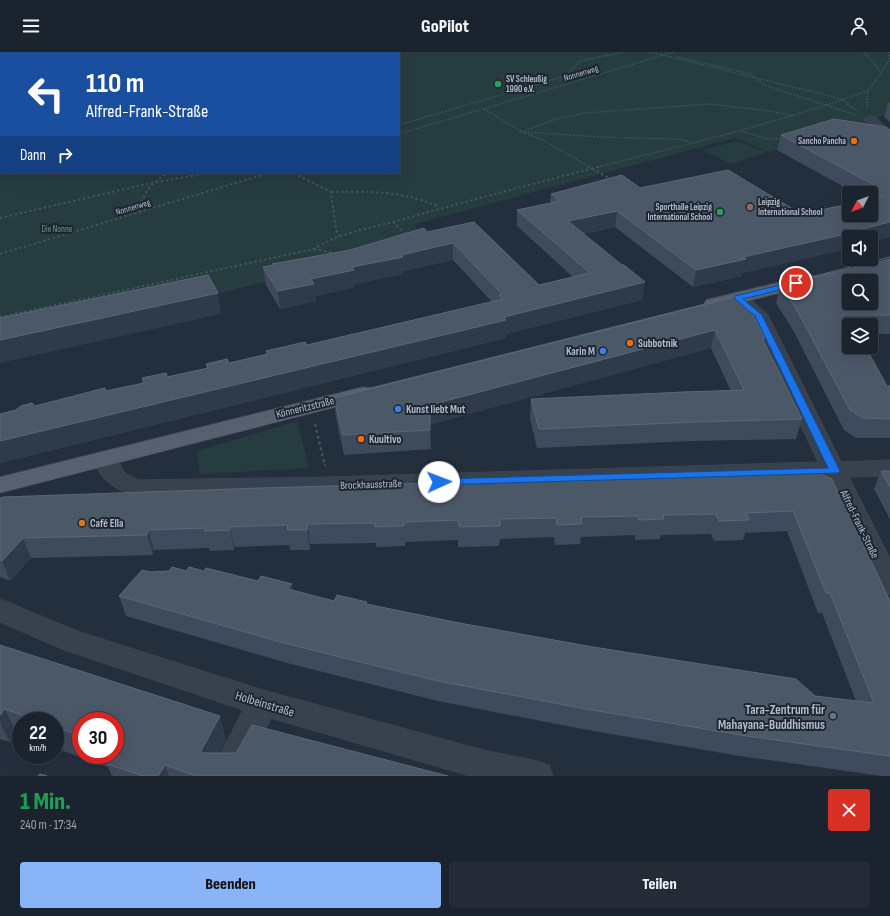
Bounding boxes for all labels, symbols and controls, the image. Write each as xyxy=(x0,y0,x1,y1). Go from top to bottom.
icon: menu xyxy=(20,15,42,37)
icon: person xyxy=(848,15,870,37)
text: GoPilot xyxy=(421,16,469,37)
street label: Nonnenweg xyxy=(562,63,600,84)
text: 110 m xyxy=(86,67,144,100)
icon: left xyxy=(20,68,72,120)
place label: SV Schleußig 1990 e.V. xyxy=(506,74,547,95)
marker: SV Schleußig 1990 e.V. xyxy=(493,79,503,89)
text: Alfred-Frank-Straße xyxy=(86,101,208,122)
place label: Sancho Pancha xyxy=(798,136,846,147)
marker: Sancho Pancha xyxy=(849,136,859,146)
icon: right xyxy=(54,144,76,166)
text: Dann xyxy=(20,146,46,165)
north arrow xyxy=(842,186,878,222)
map controls xyxy=(842,186,878,354)
street label: Nonnenweg xyxy=(114,197,152,218)
place label: Leipzig International School xyxy=(758,197,823,218)
place label: Sporthalle Leipzig International School xyxy=(648,202,712,223)
marker: Leipzig International School xyxy=(745,202,755,212)
marker: Sporthalle Leipzig International School xyxy=(715,207,725,217)
park label: Die Nonne xyxy=(42,224,73,235)
button: sound xyxy=(842,230,878,266)
pin xyxy=(779,266,813,300)
icon: arrive xyxy=(785,272,807,294)
button: search xyxy=(842,274,878,310)
button: layers xyxy=(842,318,878,354)
place label: Subbotnik xyxy=(638,337,678,350)
marker: Subbotnik xyxy=(625,338,635,348)
place label: Karin M xyxy=(566,345,595,358)
marker: Karin M xyxy=(598,346,608,356)
street label: Könneritzstraße xyxy=(275,394,335,421)
place label: Kunst liebt Mut xyxy=(406,403,466,416)
marker: Kunst liebt Mut xyxy=(393,404,403,414)
place label: Kuultivo xyxy=(369,433,401,446)
marker: Kuultivo xyxy=(356,434,366,444)
position arrow xyxy=(418,461,460,503)
street label: Brockhausstraße xyxy=(340,477,402,492)
street label: Alfred-Frank-Straße xyxy=(837,487,882,561)
place label: Café Ella xyxy=(90,517,124,530)
marker: Café Ella xyxy=(77,518,87,528)
street label: Holbeinstraße xyxy=(233,687,296,721)
place label: Tara-Zentrum für Mahayana-Buddhismus xyxy=(718,702,825,733)
marker: Tara-Zentrum für Mahayana-Buddhismus xyxy=(828,711,838,721)
speed limit sign: 30 xyxy=(72,712,124,764)
text: 22 xyxy=(29,721,47,745)
text: km/h xyxy=(29,742,47,754)
text: 1 Min. xyxy=(20,787,71,816)
button: close xyxy=(828,789,870,831)
text: 240 m · 17:34 xyxy=(20,817,77,833)
button: Beenden xyxy=(20,862,441,908)
button: Teilen xyxy=(449,862,870,908)

